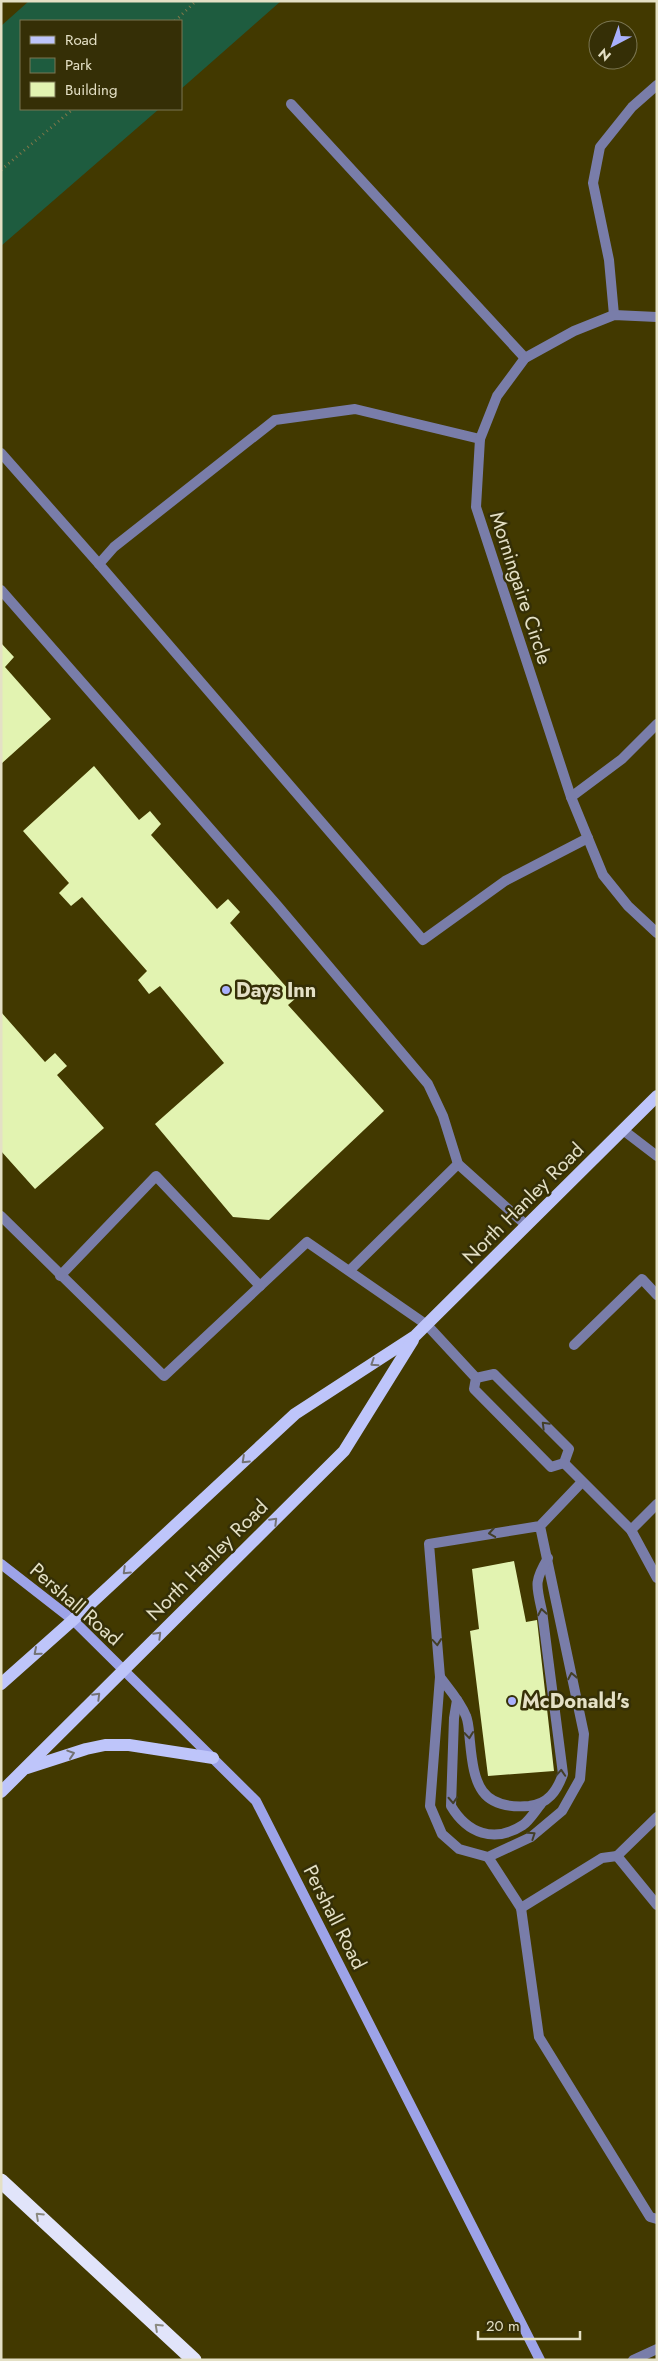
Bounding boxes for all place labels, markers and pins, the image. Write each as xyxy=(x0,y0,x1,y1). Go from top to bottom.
place label: Days Inn xyxy=(236,976,316,1005)
marker: Days Inn xyxy=(220,984,232,996)
place label: McDonald's xyxy=(522,1687,629,1716)
marker: McDonald's xyxy=(506,1695,518,1707)

